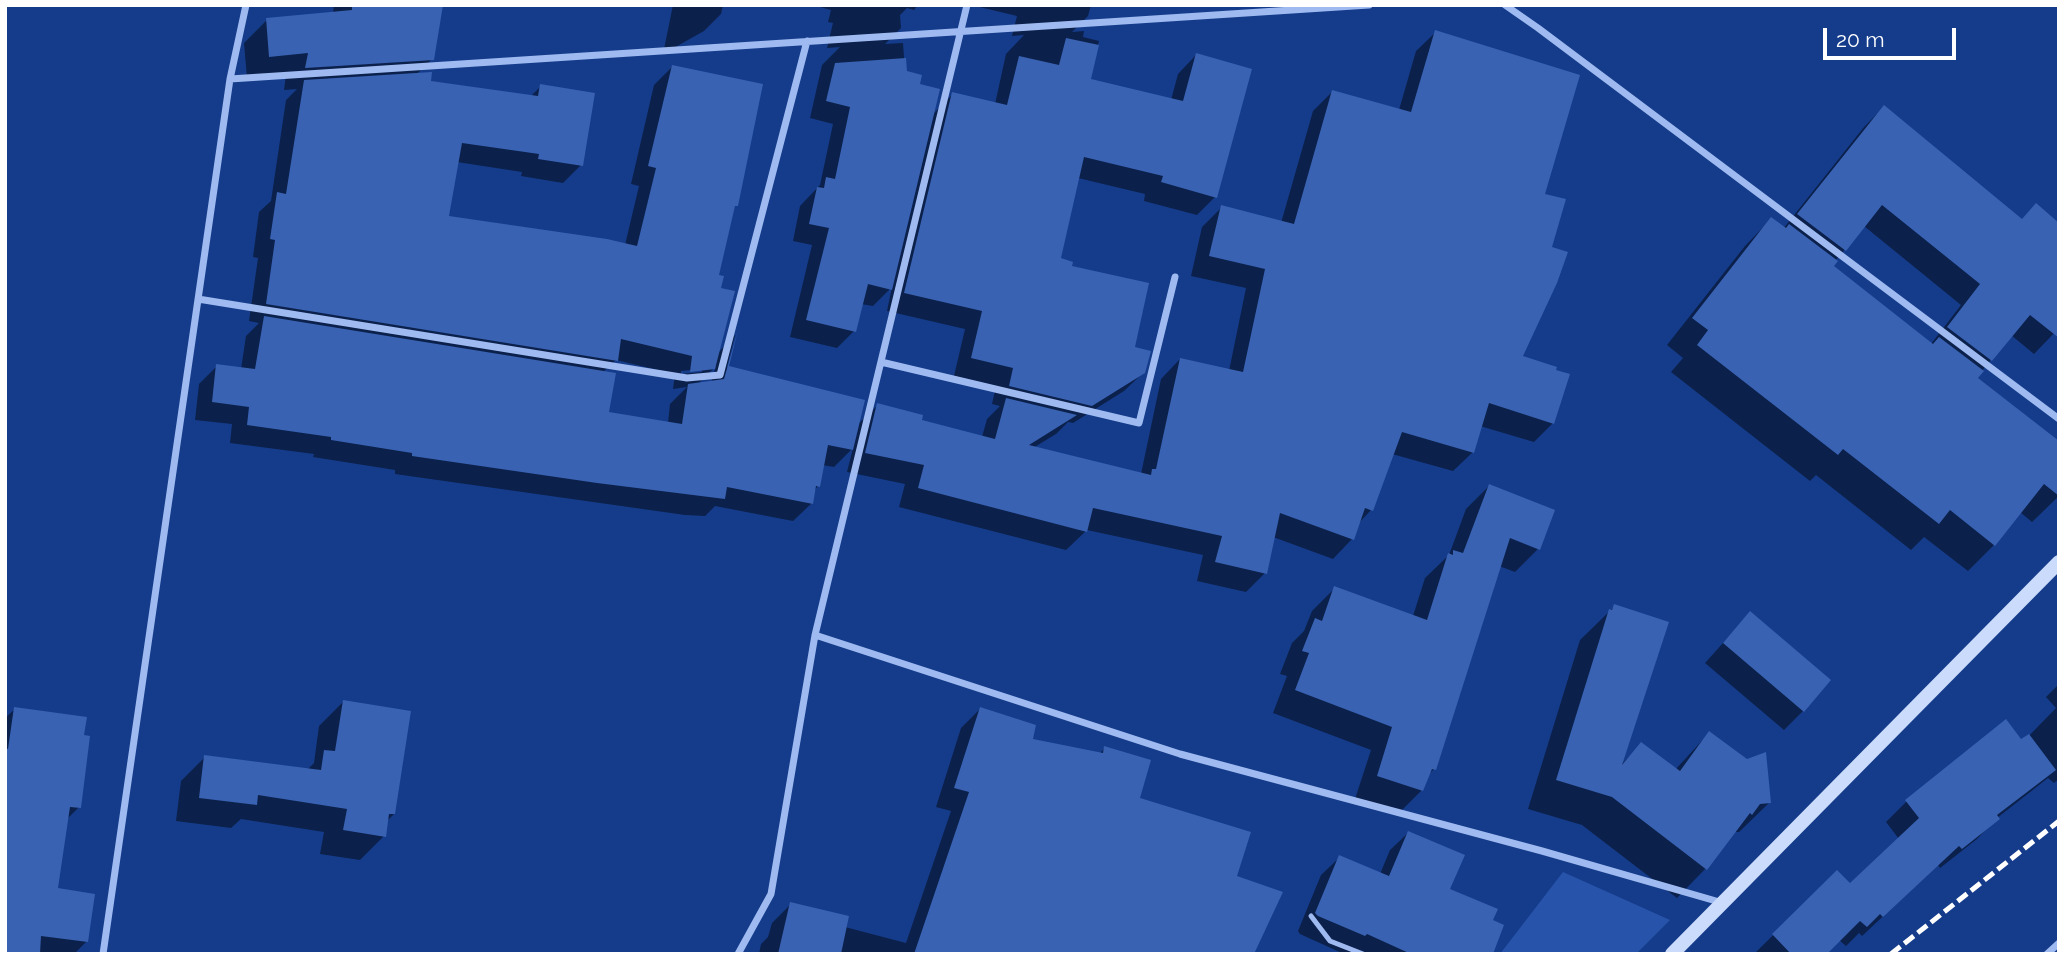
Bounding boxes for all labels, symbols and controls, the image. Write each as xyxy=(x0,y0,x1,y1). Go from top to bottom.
scale bar xyxy=(1826,14,1959,58)
text: 20 m xyxy=(1836,27,1884,52)

